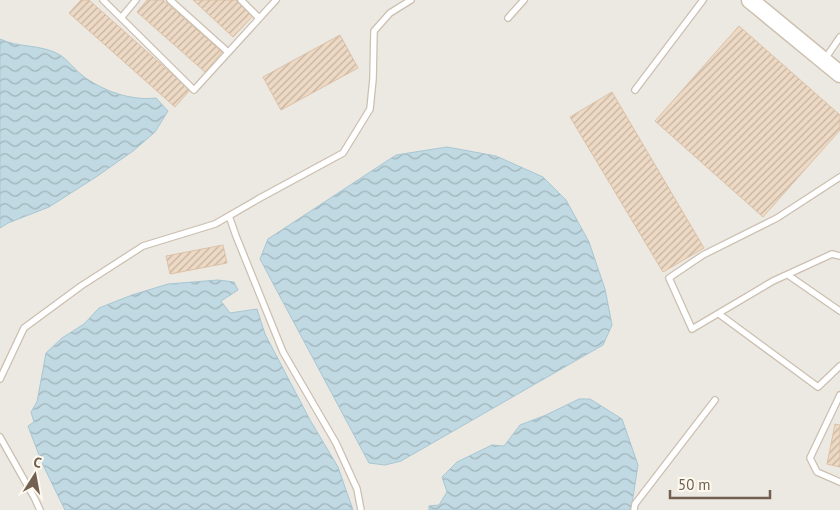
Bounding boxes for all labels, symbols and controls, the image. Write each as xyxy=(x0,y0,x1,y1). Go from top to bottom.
north arrow xyxy=(10,450,60,500)
text: С xyxy=(32,453,43,472)
scale bar xyxy=(670,468,770,500)
text: 50 m xyxy=(678,475,711,494)

